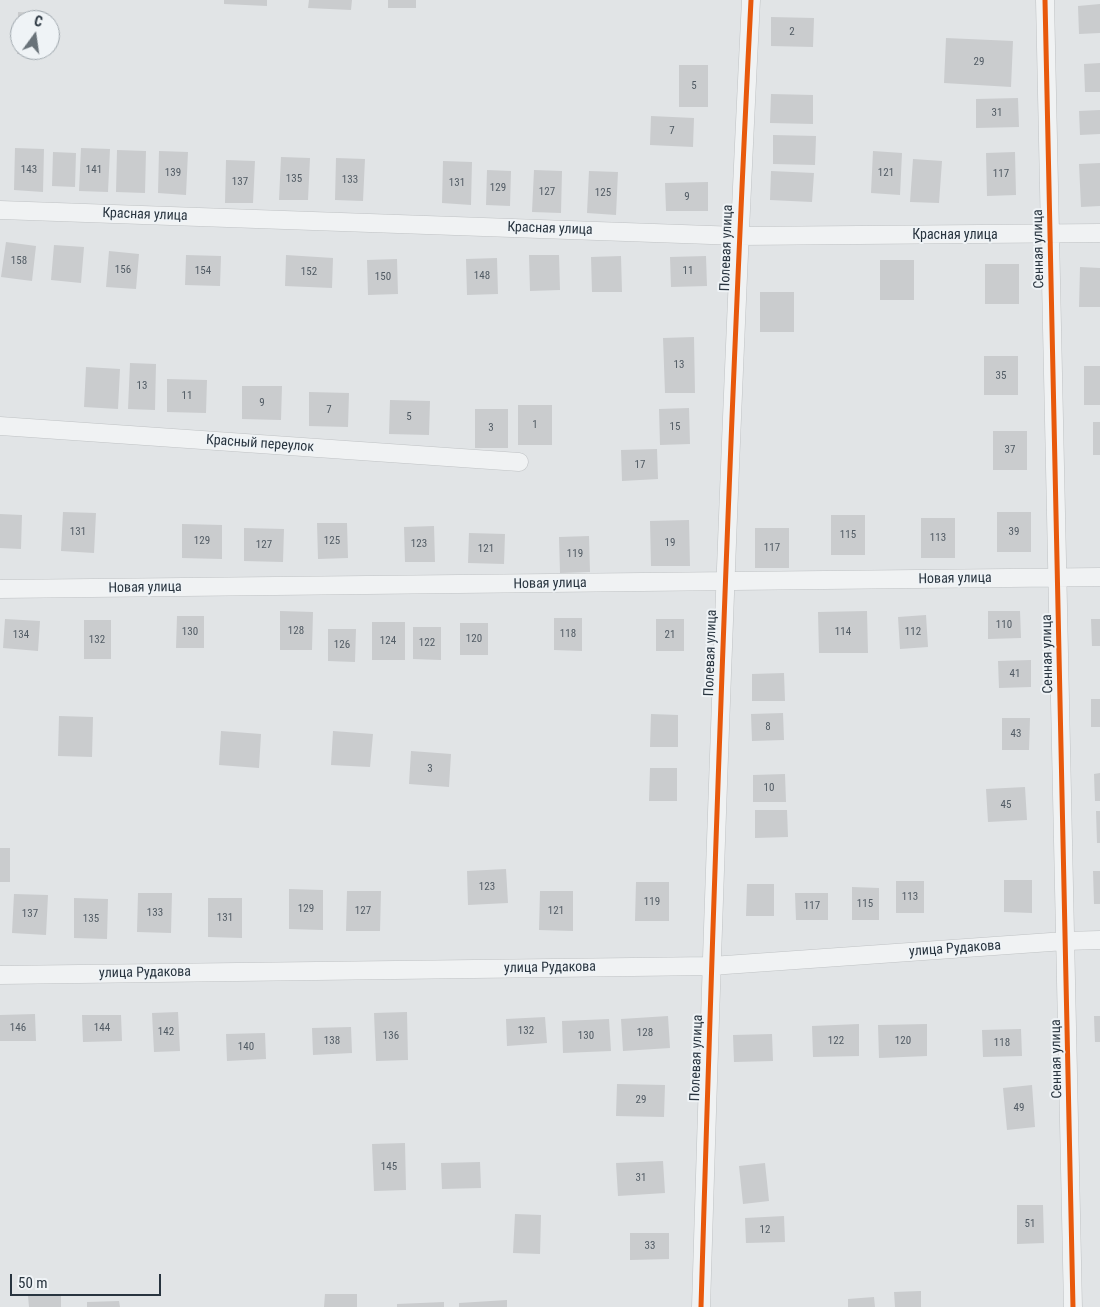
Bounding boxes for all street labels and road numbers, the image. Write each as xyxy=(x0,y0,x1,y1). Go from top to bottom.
street label: Полевая улица xyxy=(717,204,737,292)
street label: Красная улица xyxy=(102,205,188,225)
street label: Сенная улица xyxy=(1030,209,1048,289)
street label: Красная улица xyxy=(507,219,593,239)
street label: Красная улица xyxy=(912,227,998,243)
street label: Красный переулок xyxy=(205,432,315,456)
street label: Новая улица xyxy=(918,570,992,588)
street label: Новая улица xyxy=(513,575,587,593)
street label: Новая улица xyxy=(108,579,182,597)
street label: Полевая улица xyxy=(701,609,721,697)
street label: Сенная улица xyxy=(1039,614,1057,694)
street label: улица Рудакова xyxy=(909,937,1001,961)
street label: улица Рудакова xyxy=(504,959,596,977)
street label: улица Рудакова xyxy=(99,964,191,982)
street label: Полевая улица xyxy=(687,1014,707,1102)
street label: Сенная улица xyxy=(1048,1019,1066,1099)

